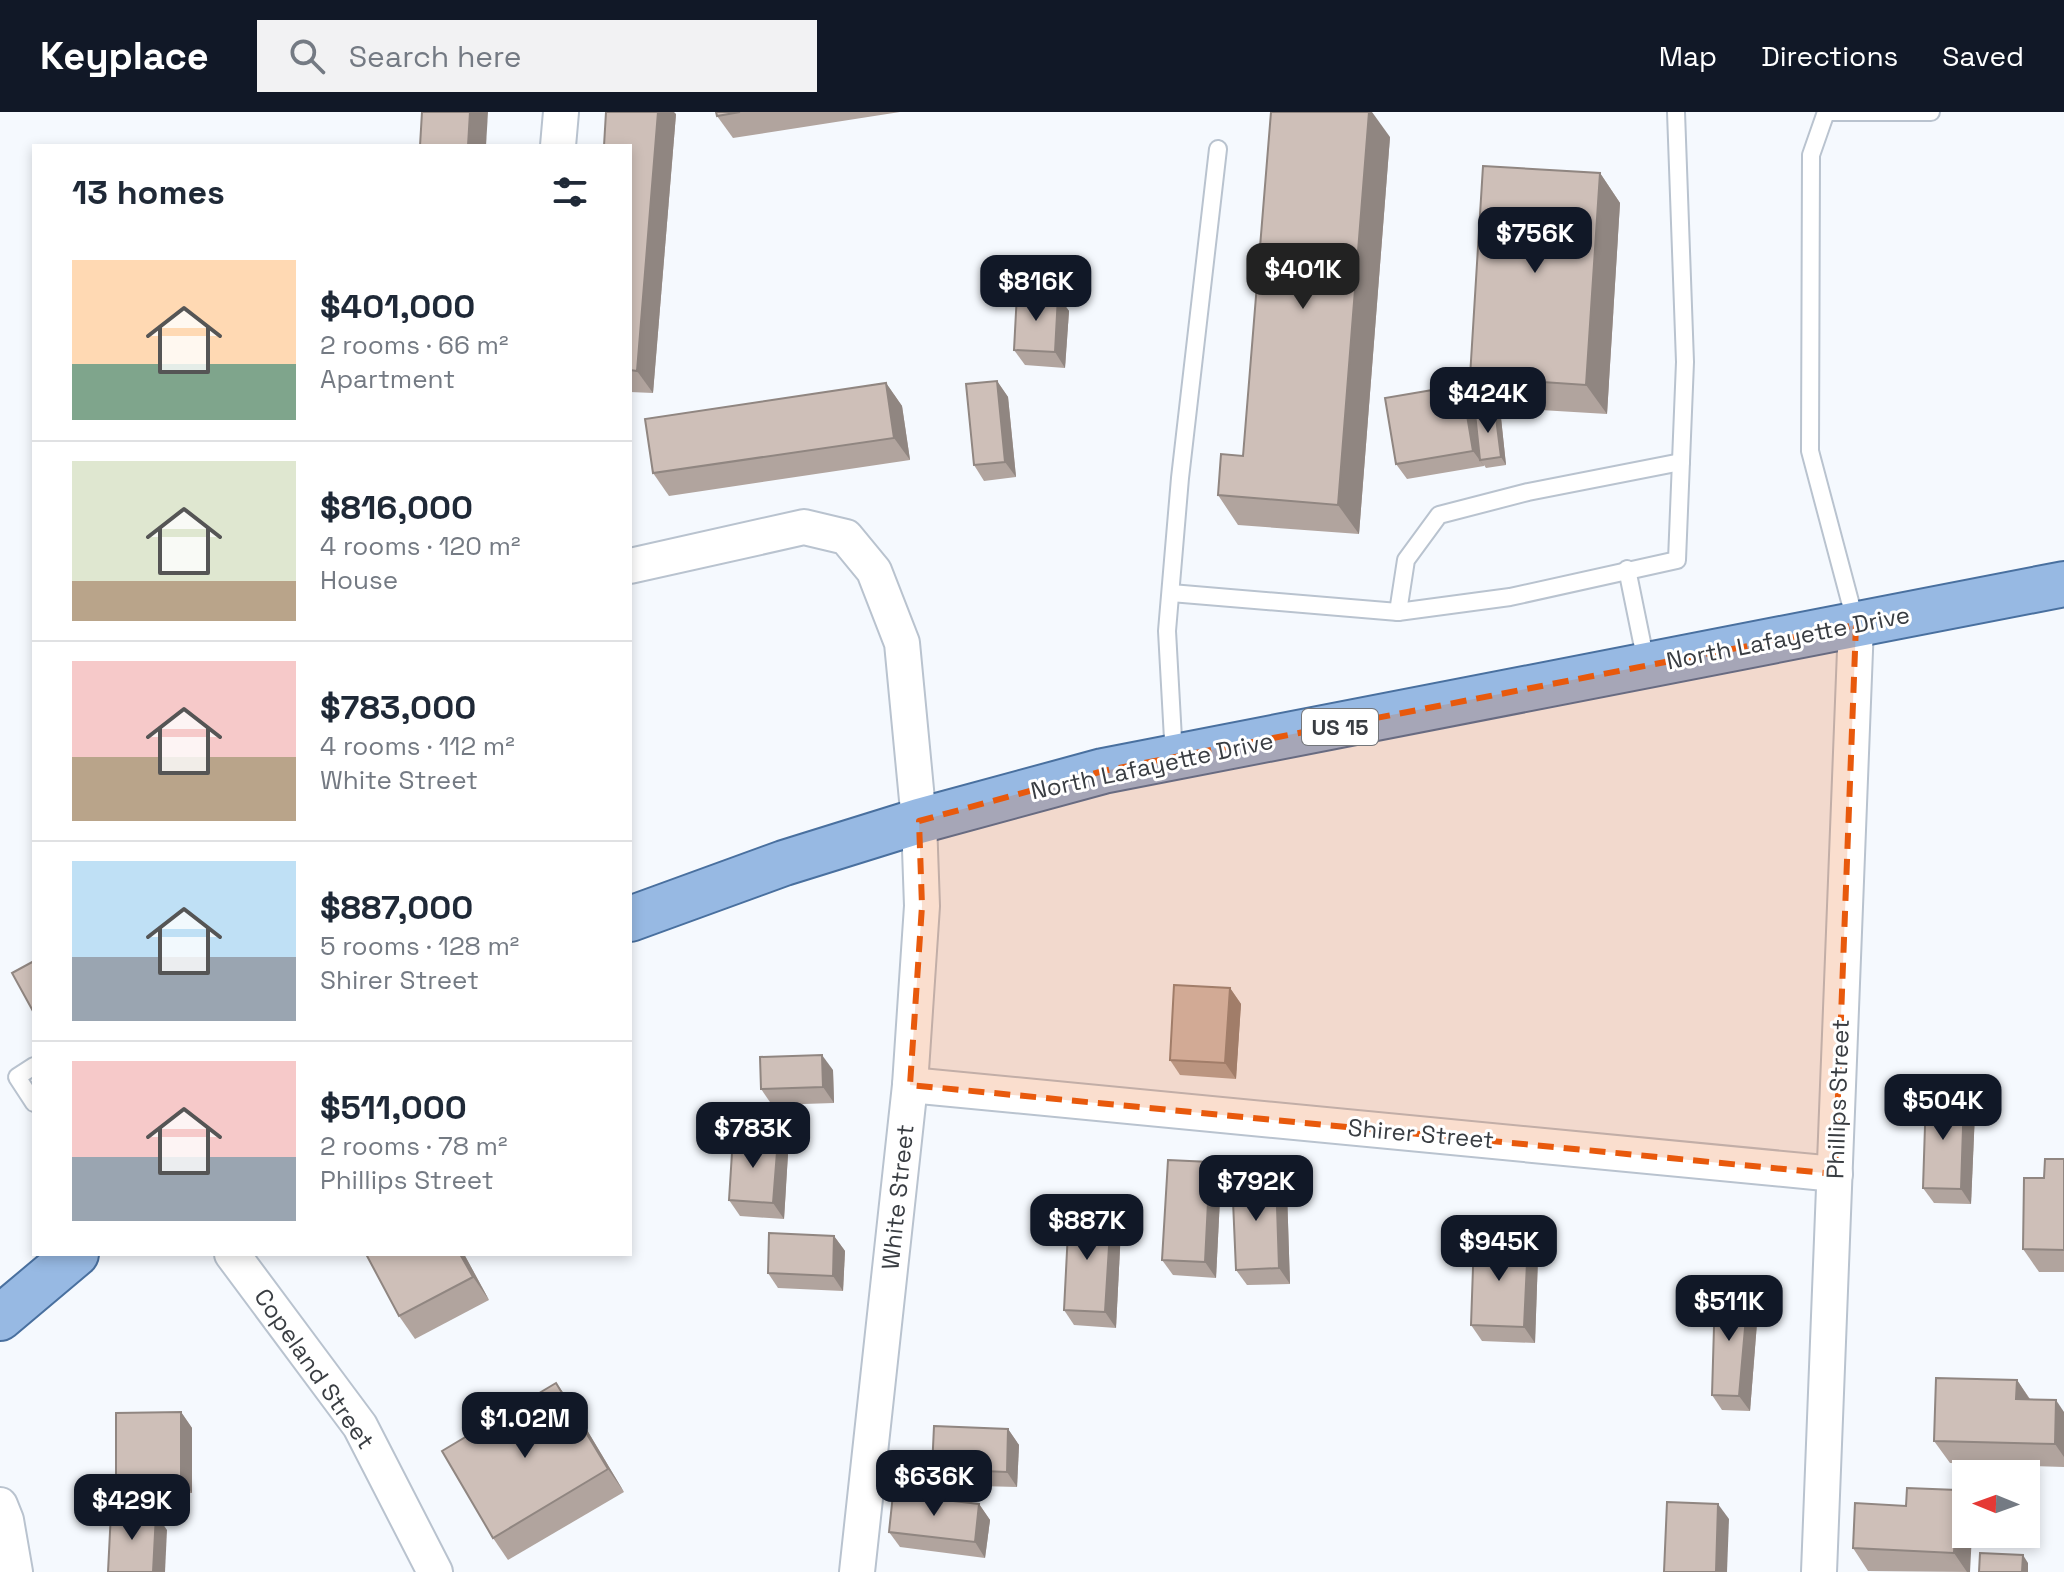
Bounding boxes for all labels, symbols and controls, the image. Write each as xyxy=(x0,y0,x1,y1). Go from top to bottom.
search box xyxy=(257,20,817,92)
text: Keyplace xyxy=(40,32,209,80)
icon: search xyxy=(285,34,329,78)
text: Search here xyxy=(349,37,522,76)
text: Map xyxy=(1659,38,1717,74)
text: Directions xyxy=(1761,38,1898,74)
text: Saved xyxy=(1942,38,2024,74)
icon: filters xyxy=(548,170,592,214)
text: 13 homes xyxy=(72,171,225,214)
pin: $756K xyxy=(1479,207,1591,275)
text: $756K xyxy=(1496,216,1574,250)
pin: $401K xyxy=(1247,243,1359,311)
text: $401K xyxy=(1264,252,1342,286)
pin: $816K xyxy=(980,255,1092,323)
text: $816K xyxy=(998,264,1074,298)
text: $401,000 xyxy=(320,285,475,328)
icon: home xyxy=(136,292,232,388)
text: 2 rooms · 66 m² xyxy=(320,328,509,362)
text: Apartment xyxy=(320,362,455,396)
pin: $424K xyxy=(1432,367,1544,435)
text: $424K xyxy=(1448,376,1528,410)
text: $816,000 xyxy=(320,486,473,529)
icon: home xyxy=(136,493,232,589)
text: 4 rooms · 120 m² xyxy=(320,529,520,563)
text: House xyxy=(320,563,398,597)
street label: North Lafayette Drive xyxy=(1664,599,1912,676)
text: $783,000 xyxy=(320,686,476,729)
icon: home xyxy=(136,693,232,789)
road number: US 15 xyxy=(1302,709,1378,745)
street label: North Lafayette Drive xyxy=(1028,725,1276,806)
text: 4 rooms · 112 m² xyxy=(320,729,515,763)
text: White Street xyxy=(320,763,478,797)
text: $887,000 xyxy=(320,886,473,929)
icon: home xyxy=(136,893,232,989)
text: 5 rooms · 128 m² xyxy=(320,929,519,963)
text: Shirer Street xyxy=(320,963,479,997)
street label: Phillips Street xyxy=(1819,1018,1856,1180)
pin: $504K xyxy=(1887,1074,1999,1142)
text: $504K xyxy=(1902,1083,1984,1117)
text: $511,000 xyxy=(320,1086,467,1129)
icon: home xyxy=(136,1093,232,1189)
pin: $783K xyxy=(697,1102,809,1170)
text: $783K xyxy=(714,1111,792,1145)
street label: Shirer Street xyxy=(1347,1112,1495,1155)
street label: White Street xyxy=(874,1123,921,1271)
text: 2 rooms · 78 m² xyxy=(320,1129,507,1163)
pin: $792K xyxy=(1200,1155,1312,1223)
text: Phillips Street xyxy=(320,1163,494,1197)
text: $792K xyxy=(1217,1164,1295,1198)
pin: $887K xyxy=(1031,1194,1143,1262)
text: $887K xyxy=(1048,1203,1126,1237)
pin: $945K xyxy=(1443,1215,1555,1283)
text: $945K xyxy=(1459,1224,1539,1258)
pin: $511K xyxy=(1673,1275,1785,1343)
street label: Copeland Street xyxy=(247,1282,381,1455)
text: $511K xyxy=(1694,1284,1764,1318)
pin: $1.02M xyxy=(460,1392,590,1460)
text: $1.02M xyxy=(480,1401,570,1435)
pin: $636K xyxy=(878,1450,990,1518)
text: $636K xyxy=(894,1459,974,1493)
north arrow xyxy=(1952,1460,2040,1548)
map controls xyxy=(1952,1460,2040,1548)
pin: $429K xyxy=(76,1474,188,1542)
text: $429K xyxy=(92,1483,172,1517)

